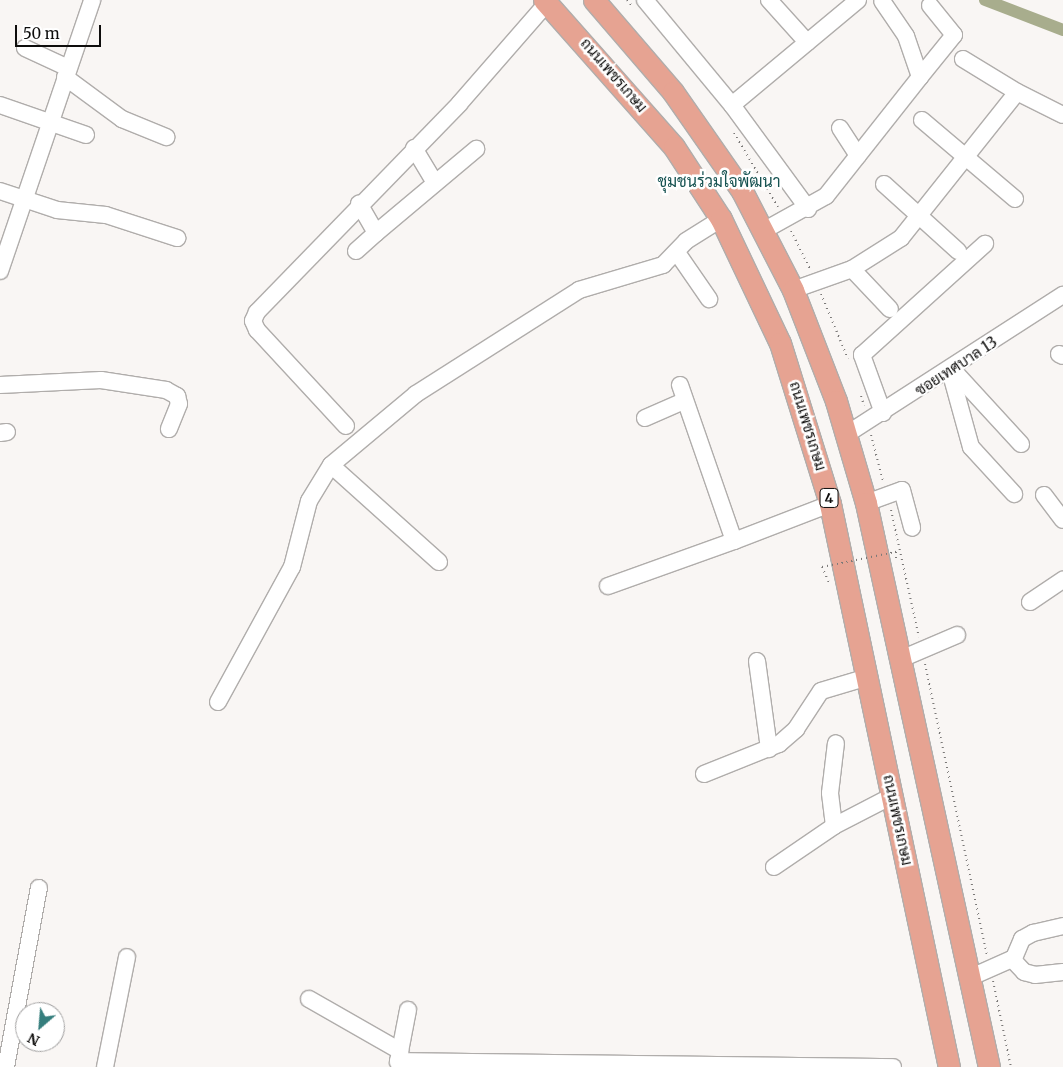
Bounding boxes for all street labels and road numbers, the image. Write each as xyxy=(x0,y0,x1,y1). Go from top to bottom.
street label: ถนนเพชรเกษม xyxy=(577,34,651,116)
street label: ซอยเทศบาล 13 xyxy=(912,333,1000,399)
street label: ถนนเพชรเกษม xyxy=(786,379,830,473)
road number: 4 xyxy=(819,486,839,509)
street label: ถนนเพชรเกษม xyxy=(880,773,916,867)

